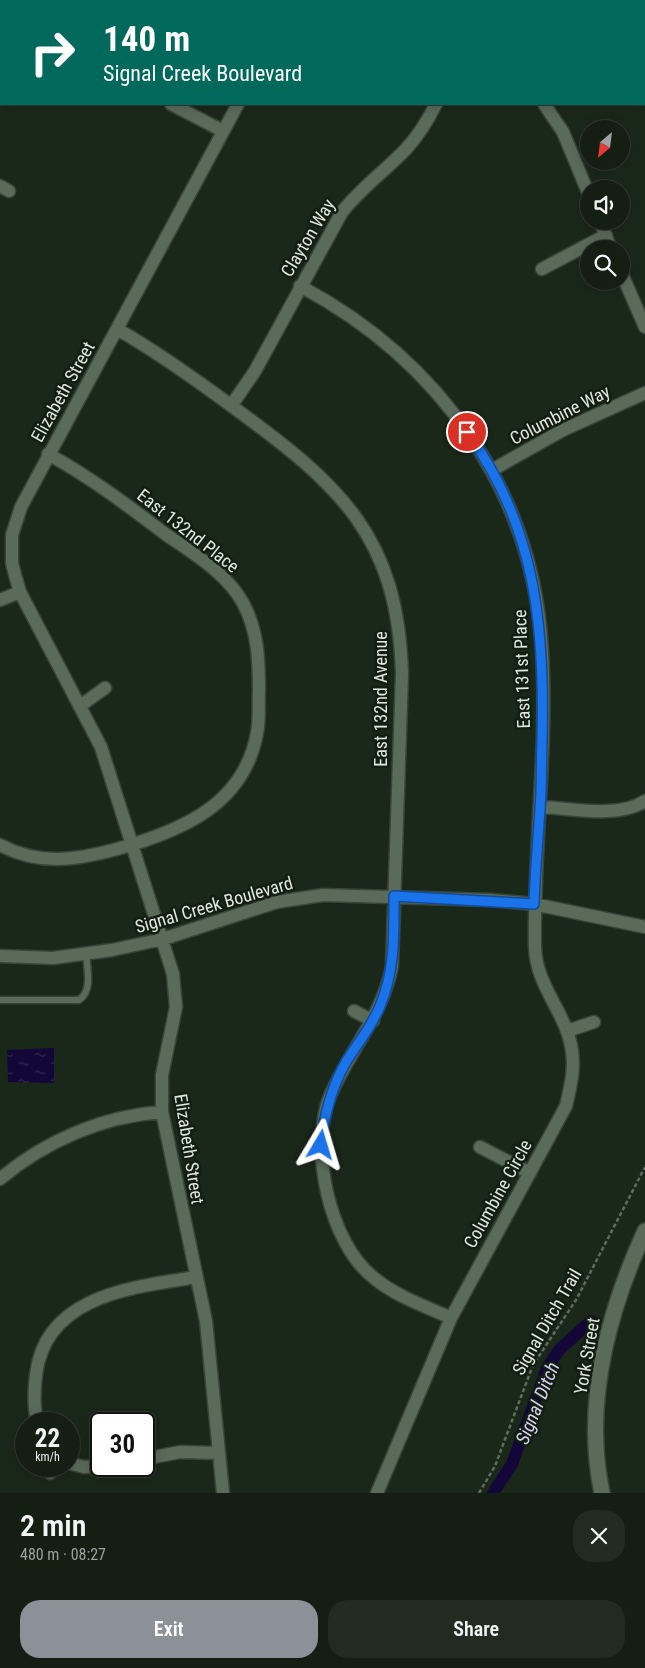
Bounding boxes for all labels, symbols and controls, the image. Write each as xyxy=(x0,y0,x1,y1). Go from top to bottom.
text: 140 m xyxy=(103,19,190,60)
icon: right xyxy=(20,20,85,85)
text: Signal Creek Boulevard xyxy=(103,61,302,86)
north arrow xyxy=(580,120,630,170)
map controls xyxy=(580,120,630,290)
button: sound xyxy=(580,180,630,230)
street label: Clayton Way xyxy=(276,195,339,280)
button: search xyxy=(580,240,630,290)
street label: Elizabeth Street xyxy=(26,338,99,446)
street label: Columbine Way xyxy=(506,380,614,449)
pin xyxy=(446,411,488,453)
icon: arrive xyxy=(453,418,481,446)
street label: East 132nd Place xyxy=(133,484,243,577)
street label: East 131st Place xyxy=(509,609,534,729)
street label: East 132nd Avenue xyxy=(370,631,391,767)
street label: Signal Creek Boulevard xyxy=(133,872,295,937)
street label: Elizabeth Street xyxy=(170,1092,209,1206)
position arrow xyxy=(294,1118,346,1170)
street label: Columbine Circle xyxy=(459,1136,536,1252)
street label: Signal Ditch Trail xyxy=(508,1265,585,1379)
street label: York Street xyxy=(569,1316,604,1396)
water label: Signal Ditch xyxy=(511,1359,564,1448)
speed limit sign: 30 xyxy=(90,1412,155,1477)
text: 22 xyxy=(35,1424,60,1453)
text: km/h xyxy=(35,1450,60,1464)
text: 2 min xyxy=(20,1508,86,1543)
button: close xyxy=(573,1510,625,1562)
text: 480 m · 08:27 xyxy=(20,1545,106,1564)
button: Exit xyxy=(20,1600,318,1658)
button: Share xyxy=(328,1600,625,1658)

